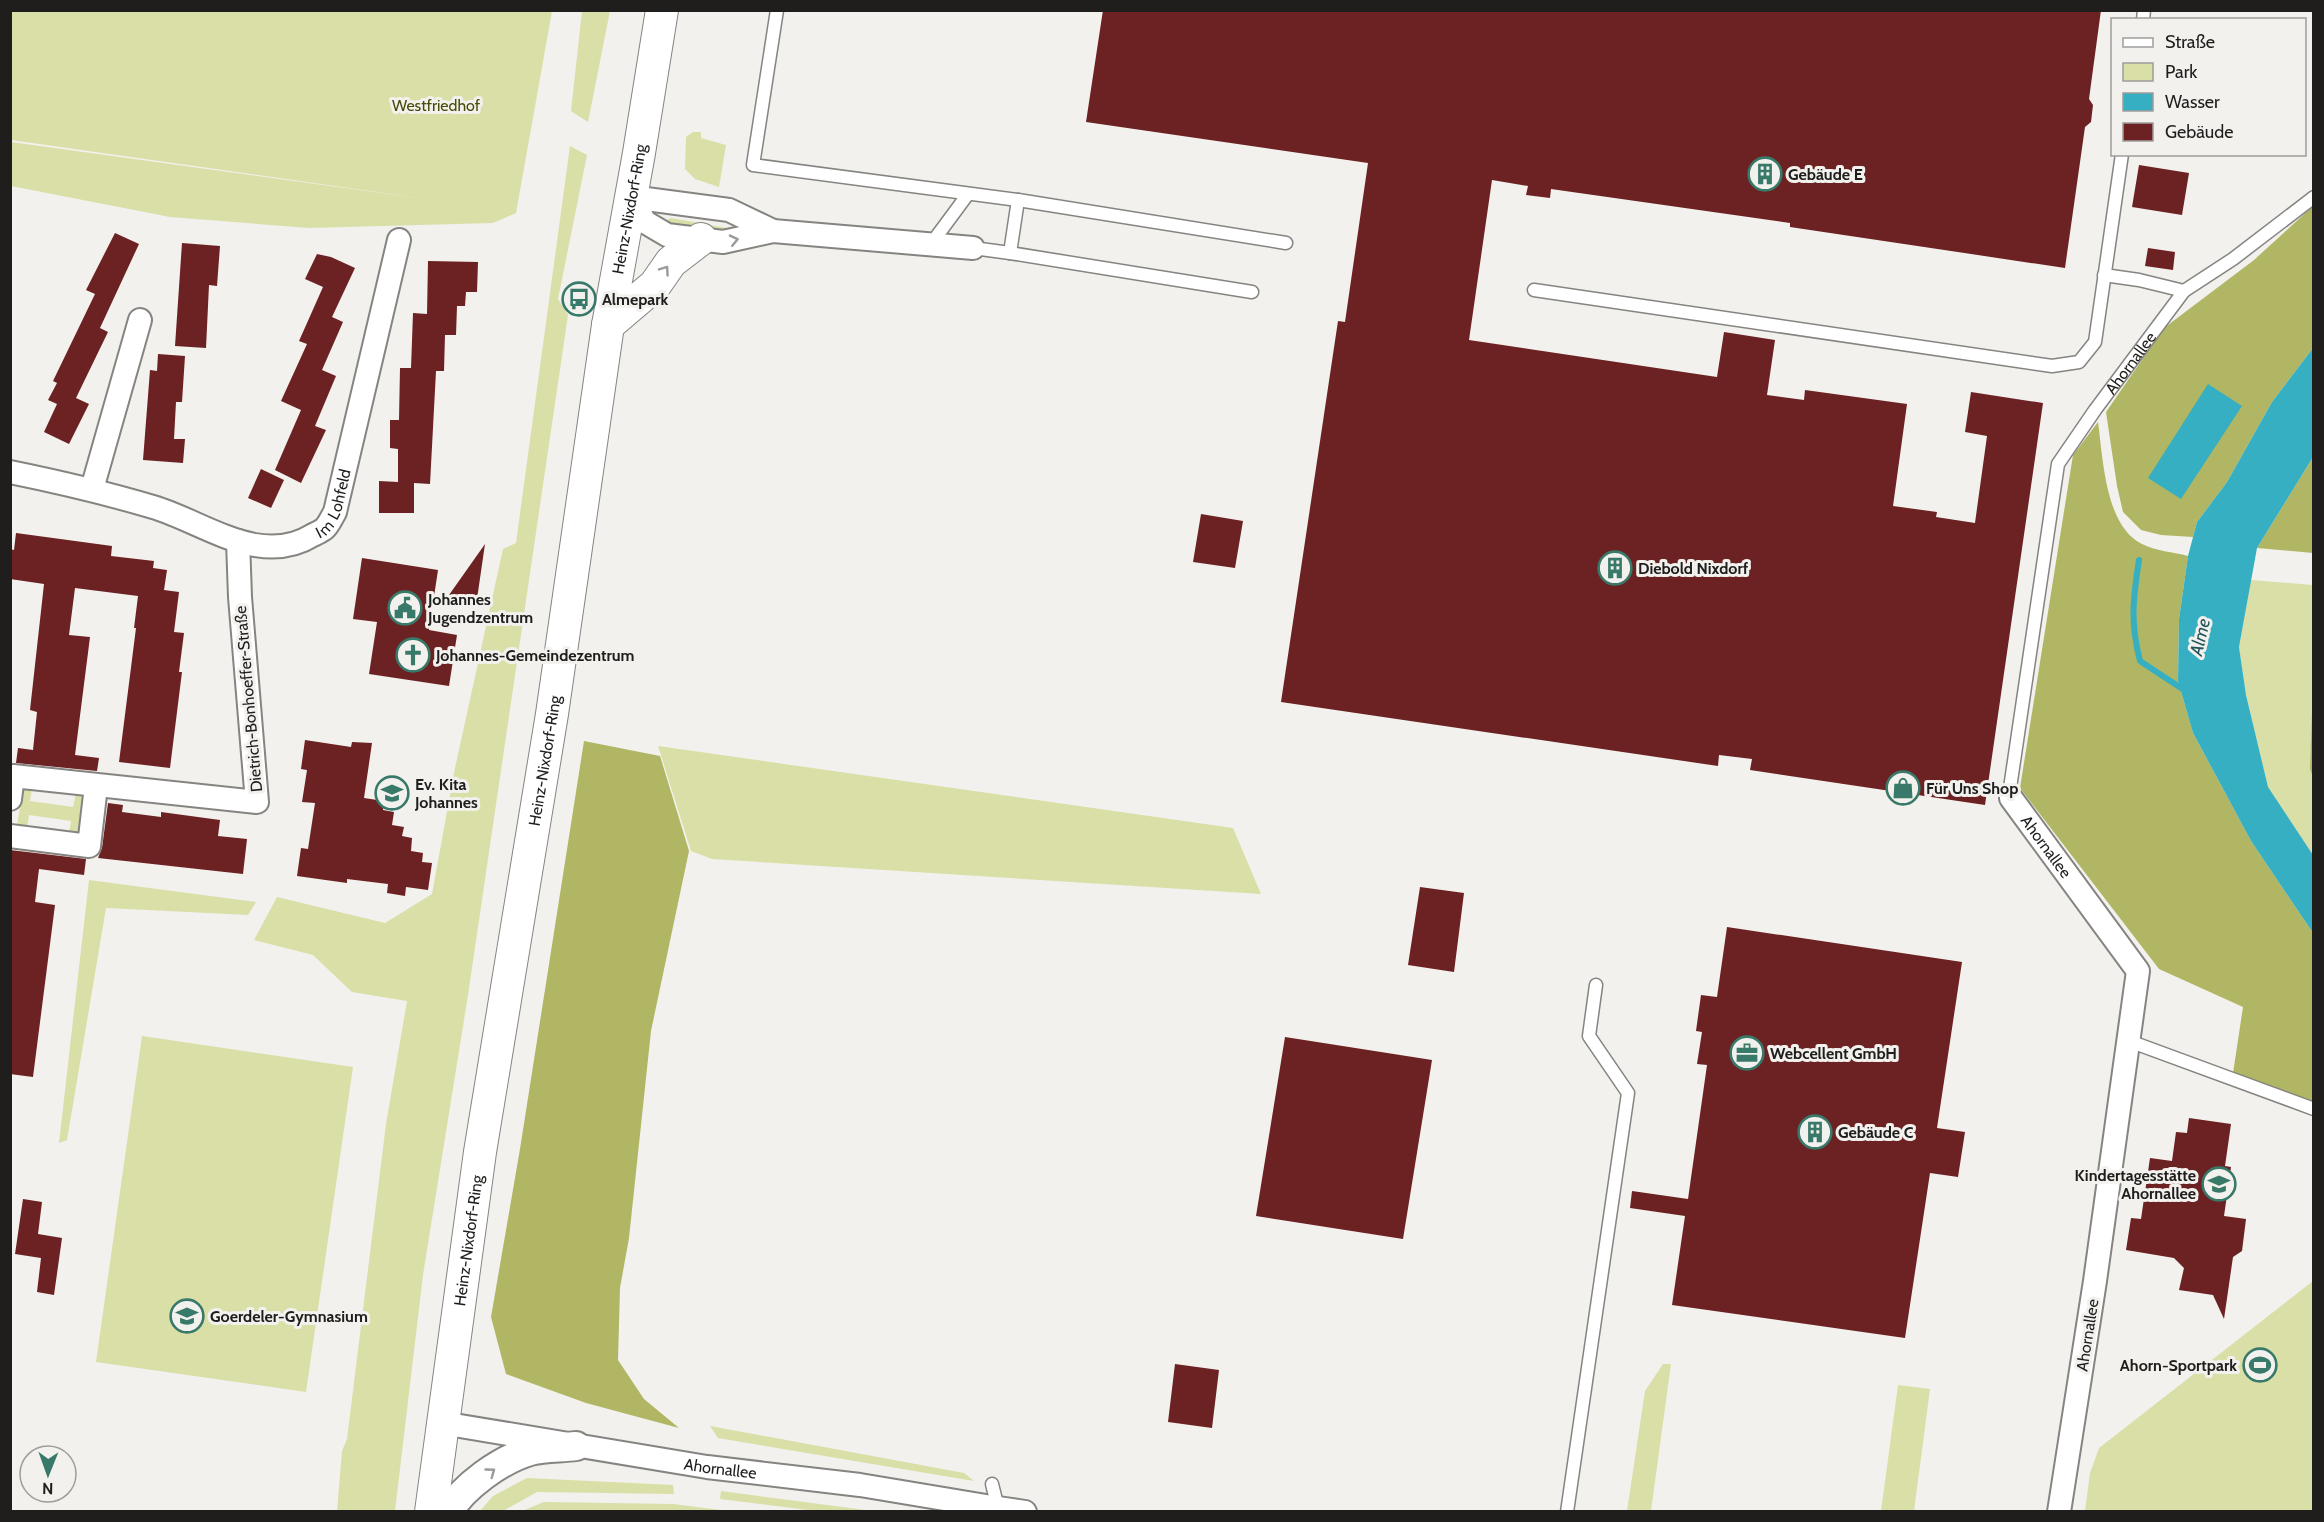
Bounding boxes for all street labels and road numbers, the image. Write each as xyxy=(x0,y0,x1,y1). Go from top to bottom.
street label: Heinz-Nixdorf-Ring xyxy=(608,142,650,276)
street label: Ahornallee xyxy=(2101,328,2160,398)
street label: Im Lohfeld xyxy=(313,467,355,542)
street label: Dietrich-Bonhoeffer-Straße xyxy=(231,605,266,793)
street label: Heinz-Nixdorf-Ring xyxy=(525,693,565,827)
street label: Ahornallee xyxy=(2017,812,2075,882)
street label: Heinz-Nixdorf-Ring xyxy=(450,1173,487,1307)
street label: Ahornallee xyxy=(2072,1298,2103,1373)
street label: Ahornallee xyxy=(683,1454,758,1483)

